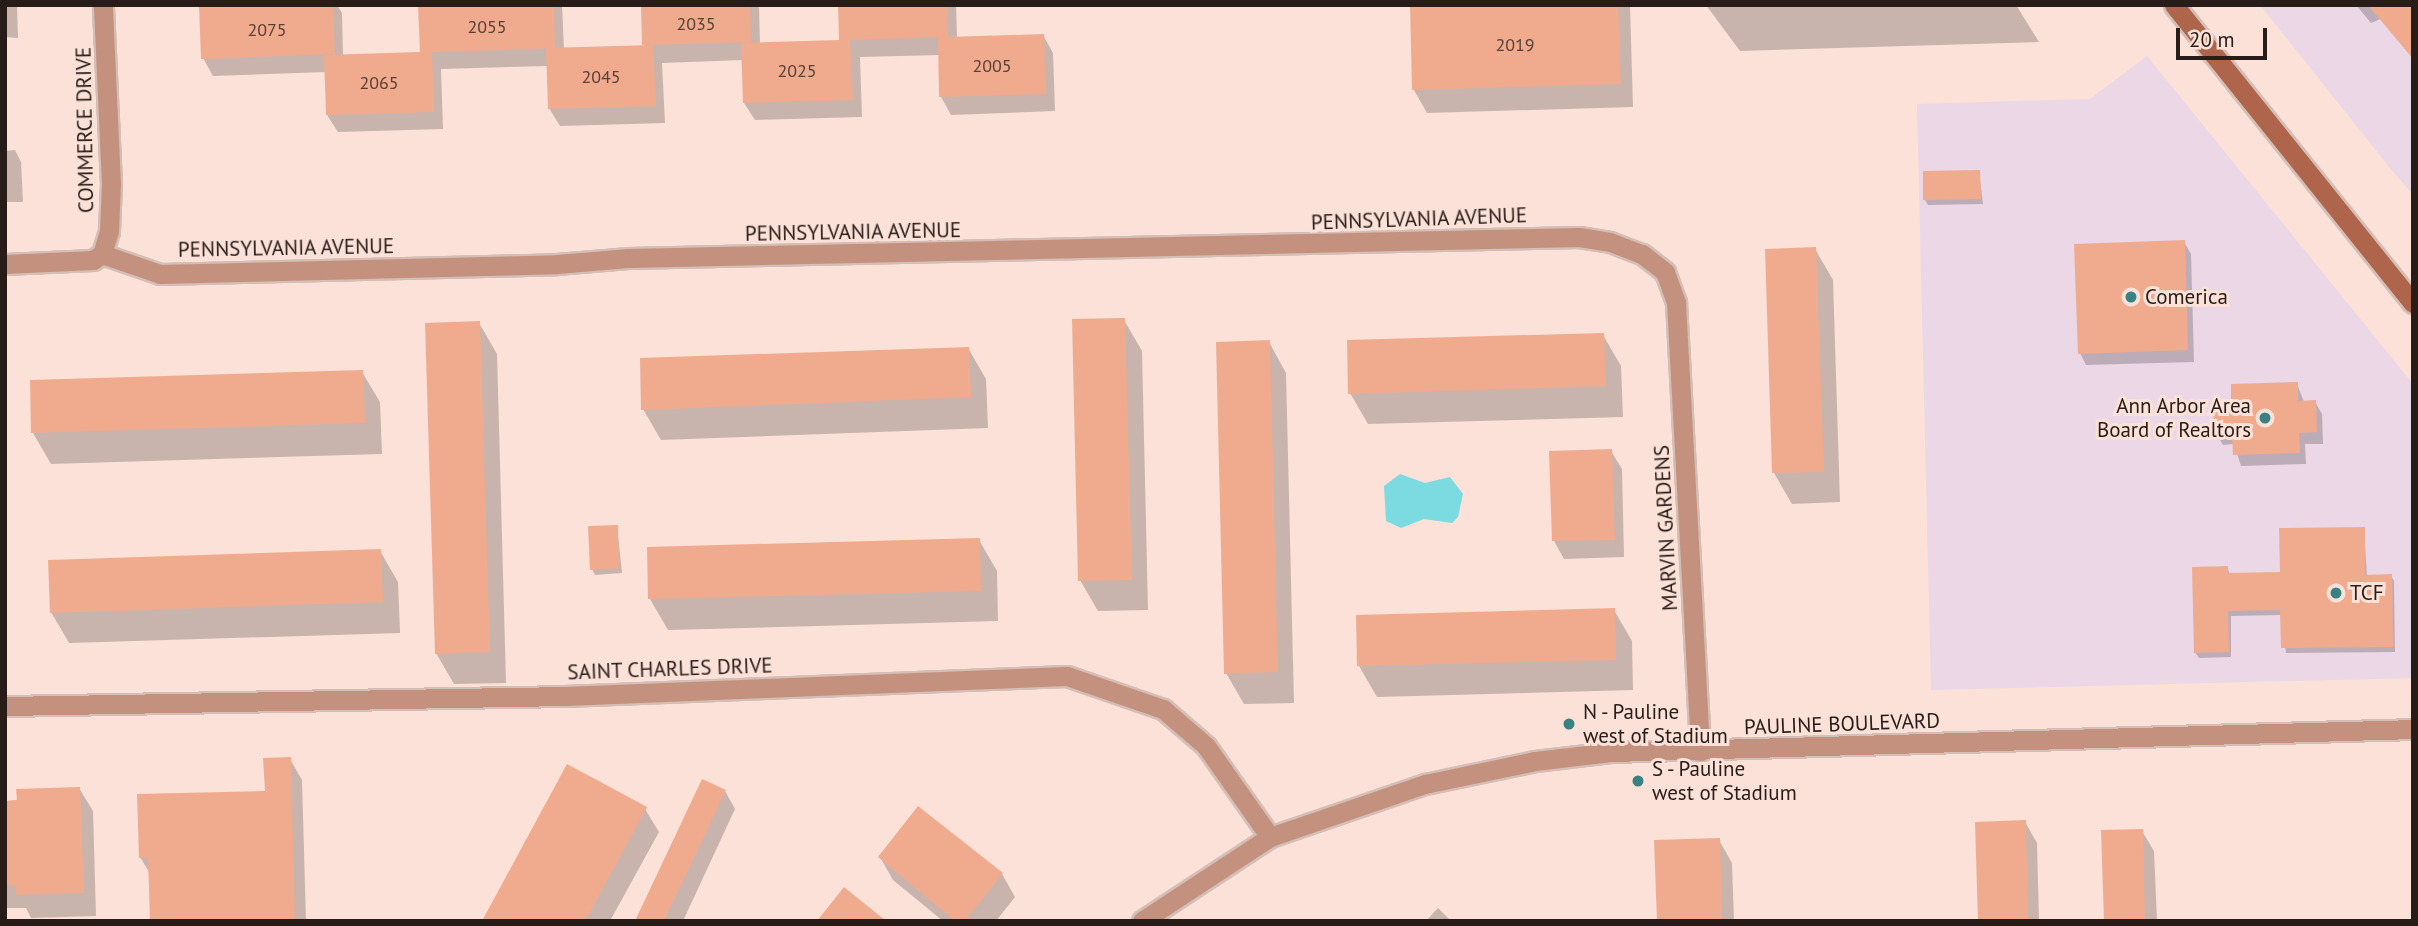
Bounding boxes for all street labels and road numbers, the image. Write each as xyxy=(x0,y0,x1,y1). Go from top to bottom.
street label: COMMERCE DRIVE xyxy=(71,47,99,213)
street label: PENNSYLVANIA AVENUE xyxy=(1310,203,1528,235)
street label: PENNSYLVANIA AVENUE xyxy=(744,218,962,246)
street label: PENNSYLVANIA AVENUE xyxy=(177,234,395,262)
street label: MARVIN GARDENS xyxy=(1649,444,1683,612)
street label: SAINT CHARLES DRIVE xyxy=(567,653,773,685)
street label: PAULINE BOULEVARD xyxy=(1743,708,1941,740)

